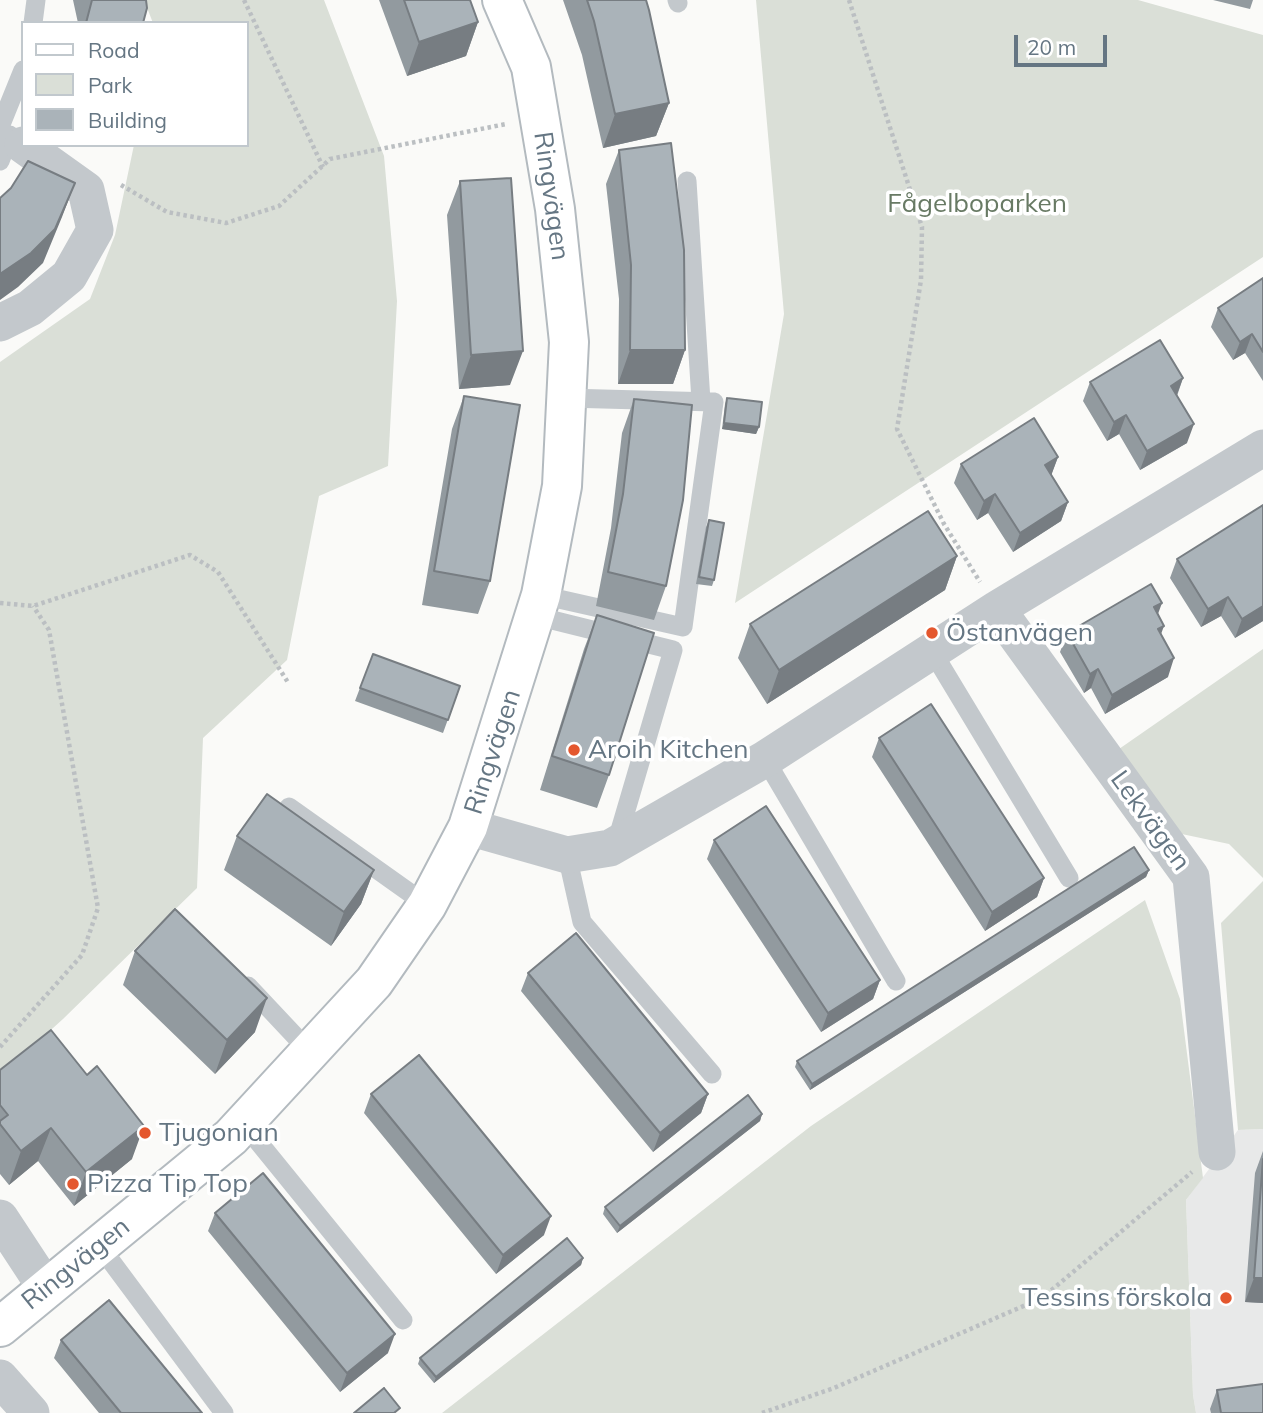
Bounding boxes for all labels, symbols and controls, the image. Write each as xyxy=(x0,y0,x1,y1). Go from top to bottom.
legend xyxy=(21,21,248,147)
scale bar xyxy=(1018,21,1111,65)
text: 20 m xyxy=(1027,34,1076,60)
text: Road xyxy=(88,37,139,63)
text: Park xyxy=(88,72,132,98)
text: Building xyxy=(88,107,167,133)
street label: Ringvägen xyxy=(527,130,575,262)
park label: Fågelboparken xyxy=(887,188,1067,220)
place label: Östanvägen xyxy=(946,617,1093,649)
marker: Östanvägen xyxy=(924,625,940,641)
street label: Ringvägen xyxy=(458,686,528,818)
place label: Aroih Kitchen xyxy=(588,734,749,766)
marker: Aroih Kitchen xyxy=(566,742,582,758)
street label: Lekvägen xyxy=(1103,765,1197,877)
place label: Tjugonian xyxy=(159,1117,279,1149)
marker: Tjugonian xyxy=(137,1125,153,1141)
place label: Pizza Tip Top xyxy=(87,1168,248,1200)
marker: Pizza Tip Top xyxy=(65,1176,81,1192)
street label: Ringvägen xyxy=(16,1211,136,1317)
place label: Tessins förskola xyxy=(1022,1282,1212,1314)
marker: Tessins förskola xyxy=(1218,1290,1234,1306)

